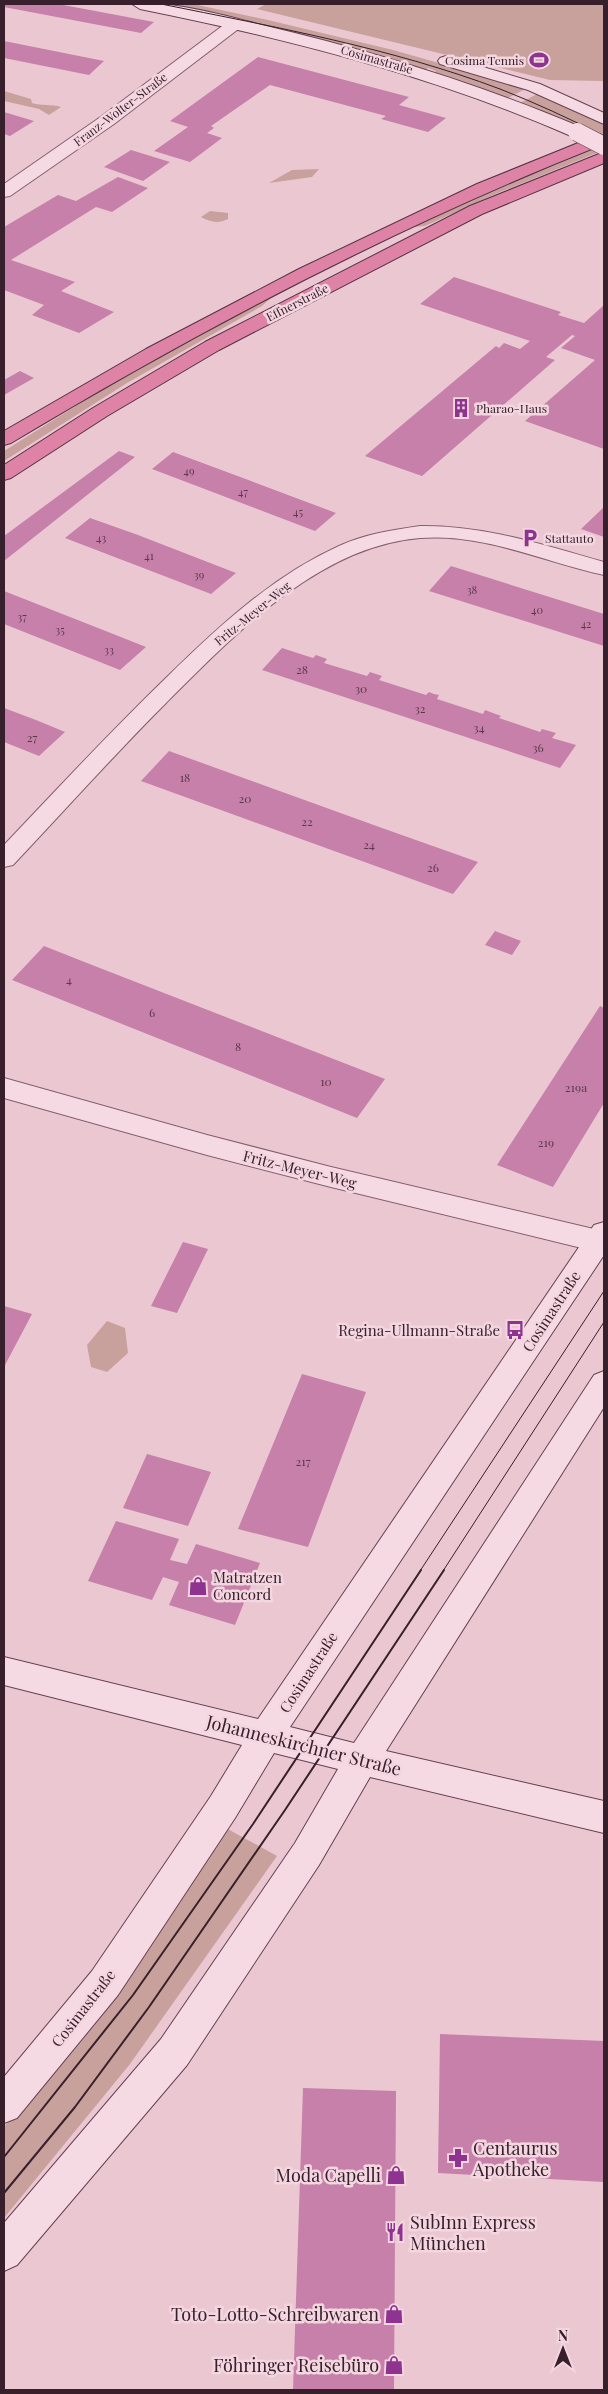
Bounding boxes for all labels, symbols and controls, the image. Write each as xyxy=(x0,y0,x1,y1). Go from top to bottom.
street label: Cosimastraße xyxy=(339,41,415,77)
sports icon: Cosima Tennis xyxy=(528,49,550,71)
place label: Cosima Tennis xyxy=(445,52,524,68)
street label: Franz-Wolter-Straße xyxy=(70,69,170,149)
street label: Effnerstraße xyxy=(263,279,331,325)
building icon: Pharao-Haus xyxy=(450,397,472,419)
place label: Pharao-Haus xyxy=(476,400,547,416)
house number: 49 xyxy=(183,463,195,478)
house number: 47 xyxy=(238,484,248,499)
house number: 45 xyxy=(293,504,303,519)
parking icon: Stattauto xyxy=(519,527,541,549)
house number: 43 xyxy=(96,530,106,545)
place label: Stattauto xyxy=(545,530,594,546)
house number: 41 xyxy=(144,548,154,563)
house number: 39 xyxy=(194,567,205,582)
street label: Fritz-Meyer-Weg xyxy=(211,577,294,649)
house number: 38 xyxy=(467,582,478,597)
house number: 40 xyxy=(531,602,543,617)
house number: 37 xyxy=(17,609,27,624)
house number: 42 xyxy=(581,616,591,631)
house number: 35 xyxy=(55,622,65,637)
house number: 33 xyxy=(104,642,114,657)
house number: 28 xyxy=(296,661,308,677)
house number: 30 xyxy=(355,680,367,696)
house number: 32 xyxy=(414,700,426,716)
house number: 34 xyxy=(473,719,485,735)
house number: 27 xyxy=(27,729,37,745)
house number: 36 xyxy=(532,739,544,755)
house number: 18 xyxy=(180,769,190,785)
house number: 20 xyxy=(239,790,251,806)
house number: 22 xyxy=(301,813,313,829)
house number: 24 xyxy=(363,836,375,852)
house number: 26 xyxy=(427,859,439,875)
house number: 4 xyxy=(66,971,72,987)
house number: 6 xyxy=(149,1004,155,1020)
house number: 8 xyxy=(235,1038,241,1054)
house number: 10 xyxy=(320,1073,332,1089)
house number: 219a xyxy=(565,1079,587,1095)
house number: 219 xyxy=(538,1134,554,1150)
street label: Fritz-Meyer-Weg xyxy=(241,1145,359,1193)
street label: Cosimastraße xyxy=(517,1267,585,1355)
bus stop icon: Regina-Ullmann-Straße xyxy=(504,1319,526,1341)
place label: Regina-Ullmann-Straße xyxy=(338,1320,500,1340)
house number: 217 xyxy=(295,1453,311,1469)
place label: Matratzen Concord xyxy=(213,1567,282,1604)
shop icon: Matratzen Concord xyxy=(187,1575,209,1597)
street label: Cosimastraße xyxy=(274,1628,342,1716)
street label: Johanneskirchner Straße xyxy=(203,1709,404,1781)
street label: Cosimastraße xyxy=(47,1965,119,2051)
place label: Centaurus Apotheke xyxy=(472,2136,558,2181)
pharmacy icon: Centaurus Apotheke xyxy=(447,2147,469,2169)
place label: Moda Capelli xyxy=(276,2163,381,2187)
shop icon: Moda Capelli xyxy=(385,2164,407,2186)
place label: SubInn Express München xyxy=(410,2210,536,2255)
restaurant icon: SubInn Express München xyxy=(384,2221,406,2243)
place label: Toto-Lotto-Schreibwaren xyxy=(171,2302,379,2326)
shop icon: Toto-Lotto-Schreibwaren xyxy=(383,2303,405,2325)
north arrow xyxy=(538,2324,588,2374)
text: N xyxy=(558,2326,568,2345)
place label: Föhringer Reisebüro xyxy=(213,2353,379,2377)
shop icon: Föhringer Reisebüro xyxy=(383,2354,405,2376)

